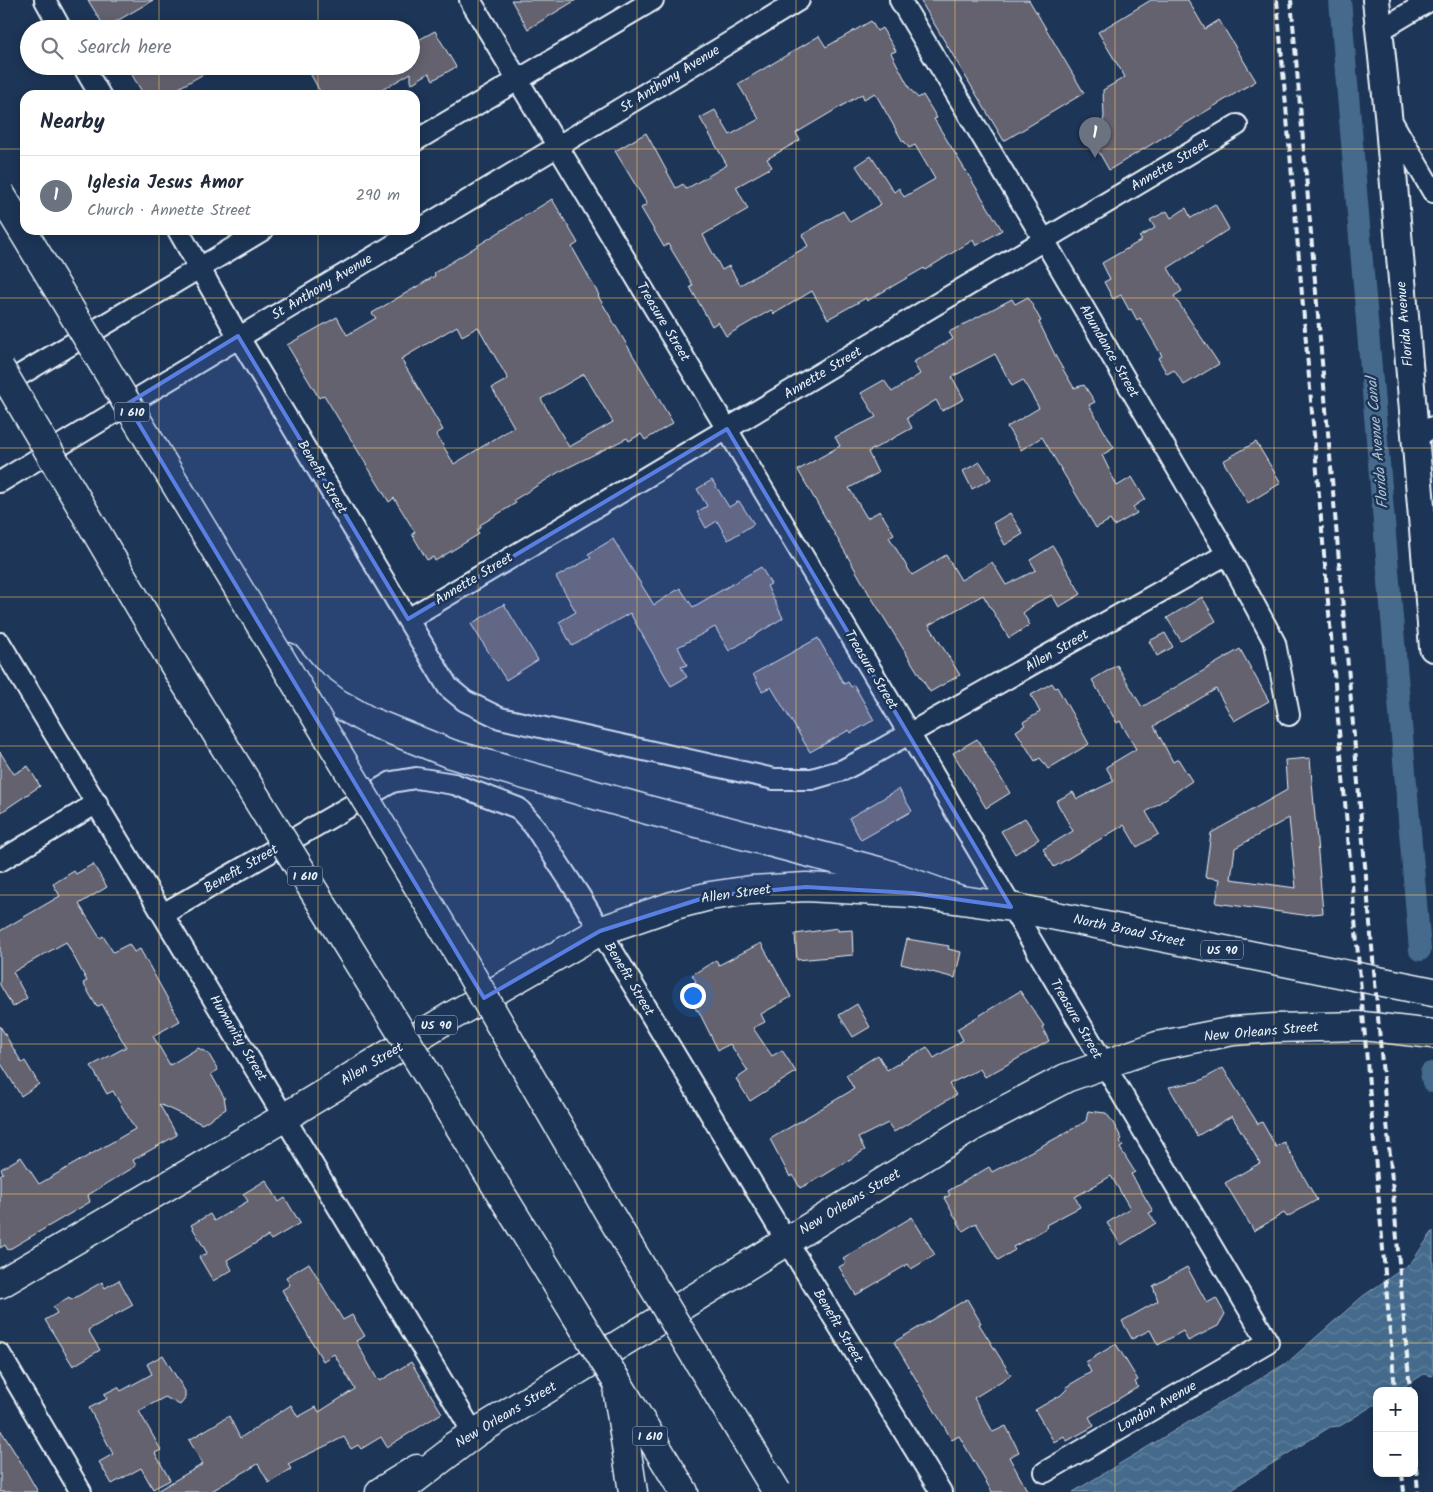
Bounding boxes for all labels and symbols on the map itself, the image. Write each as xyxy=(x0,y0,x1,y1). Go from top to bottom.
street label: St Anthony Avenue xyxy=(616,39,725,119)
pin: 1 xyxy=(1079,117,1111,158)
street label: Annette Street xyxy=(1127,133,1214,197)
street label: St Anthony Avenue xyxy=(267,248,377,326)
street label: Treasure Street xyxy=(630,278,696,367)
street label: Florida Avenue xyxy=(1390,280,1420,368)
street label: Abundance Street xyxy=(1073,300,1145,402)
street label: Annette Street xyxy=(780,341,867,405)
water label: Florida Avenue Canal xyxy=(1360,373,1396,510)
road number: I 610 xyxy=(114,402,150,422)
street label: Benefit Street xyxy=(291,436,353,519)
street label: Annette Street xyxy=(431,547,518,611)
street label: Allen Street xyxy=(1021,624,1093,678)
street label: Treasure Street xyxy=(838,626,904,715)
street label: Benefit Street xyxy=(200,838,283,899)
road number: I 610 xyxy=(288,866,322,886)
street label: Allen Street xyxy=(700,878,773,910)
street label: North Broad Street xyxy=(1071,908,1187,954)
street label: Benefit Street xyxy=(598,938,660,1021)
road number: US 90 xyxy=(1201,940,1243,960)
street label: Treasure Street xyxy=(1044,975,1108,1064)
your location xyxy=(680,983,706,1009)
street label: Humanity Street xyxy=(203,990,273,1086)
road number: US 90 xyxy=(415,1016,457,1034)
street label: New Orleans Street xyxy=(1203,1016,1320,1048)
street label: Allen Street xyxy=(336,1036,408,1092)
street label: New Orleans Street xyxy=(795,1163,905,1241)
street label: Benefit Street xyxy=(807,1285,869,1368)
street label: London Avenue xyxy=(1113,1375,1202,1439)
street label: New Orleans Street xyxy=(451,1376,561,1454)
road number: I 610 xyxy=(632,1426,668,1445)

